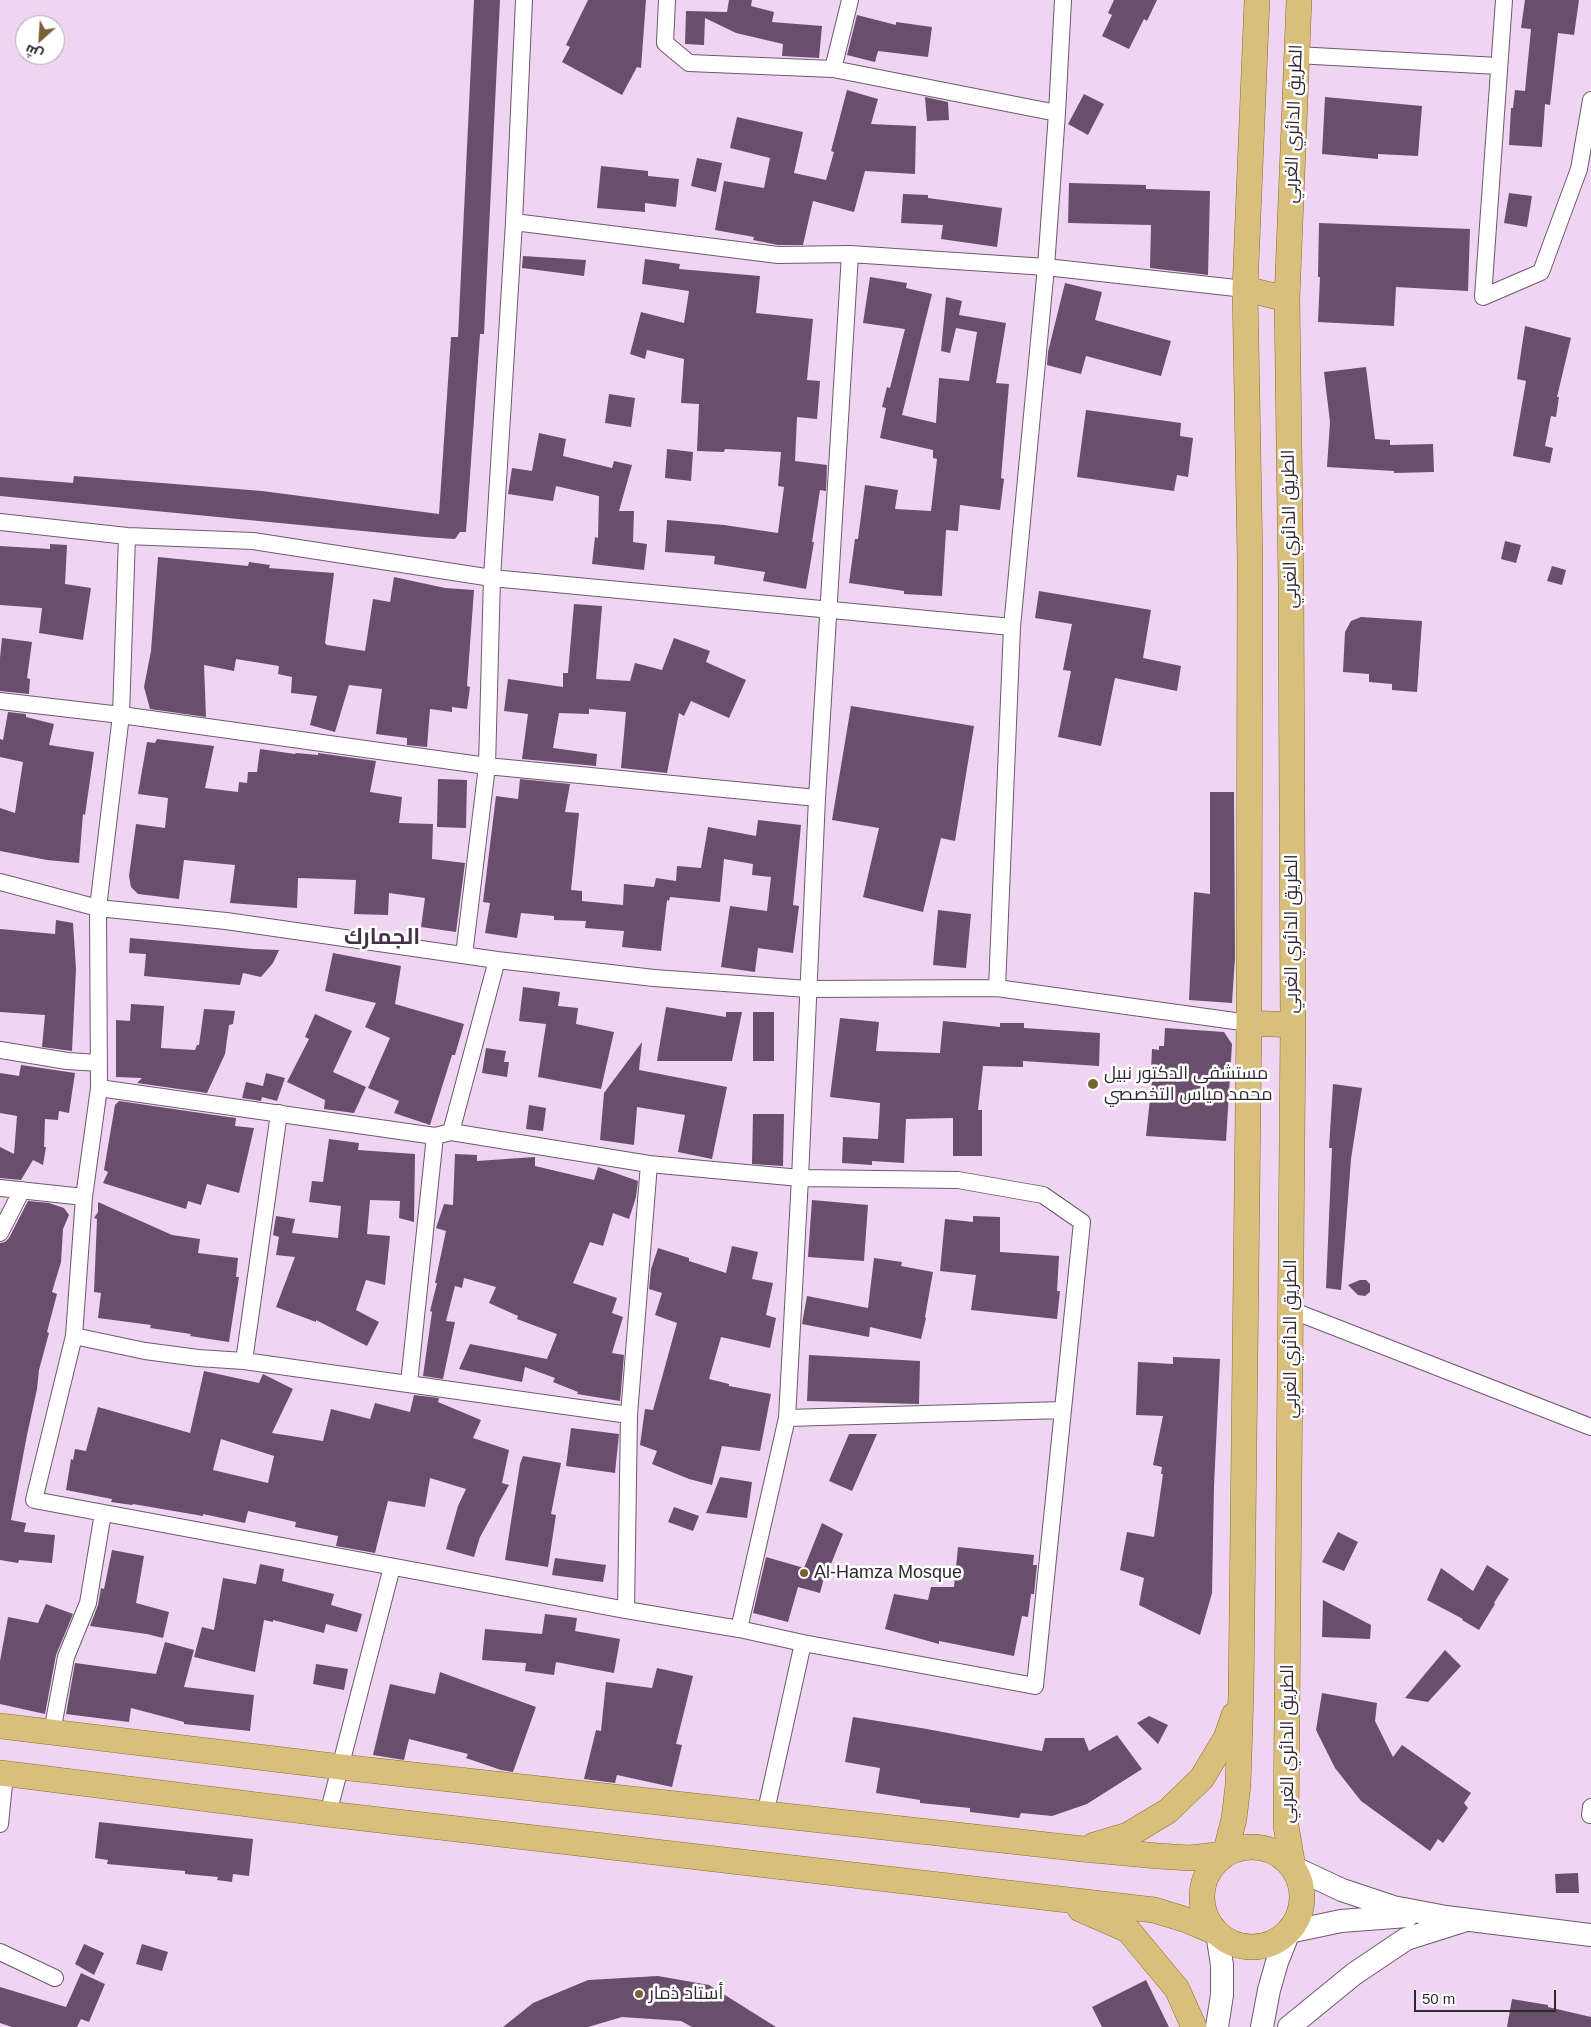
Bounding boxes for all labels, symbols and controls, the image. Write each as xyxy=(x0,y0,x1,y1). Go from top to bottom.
north arrow xyxy=(15,15,65,65)
text: ش xyxy=(22,41,45,64)
street label: الطريق الدائري الغربي xyxy=(1280,44,1308,204)
street label: الطريق الدائري الغربي xyxy=(1278,449,1302,609)
street label: الطريق الدائري الغربي xyxy=(1281,855,1303,1013)
district label: الجمارك xyxy=(344,925,420,951)
place label: مستشفى الدكتور نبيل محمد مياس التخصصي xyxy=(1104,1063,1273,1106)
marker: مستشفى الدكتور نبيل محمد مياس التخصصي xyxy=(1086,1077,1100,1091)
street label: الطريق الدائري الغربي xyxy=(1280,1260,1302,1418)
place label: Al-Hamza Mosque xyxy=(814,1562,962,1584)
marker: Al-Hamza Mosque xyxy=(798,1567,810,1579)
street label: الطريق الدائري الغربي xyxy=(1277,1665,1299,1823)
scale bar xyxy=(1416,1980,1558,2012)
place label: أستاد ذمار xyxy=(649,1983,723,2005)
marker: أستاد ذمار xyxy=(633,1988,645,2000)
text: 50 m xyxy=(1422,1990,1455,2007)

